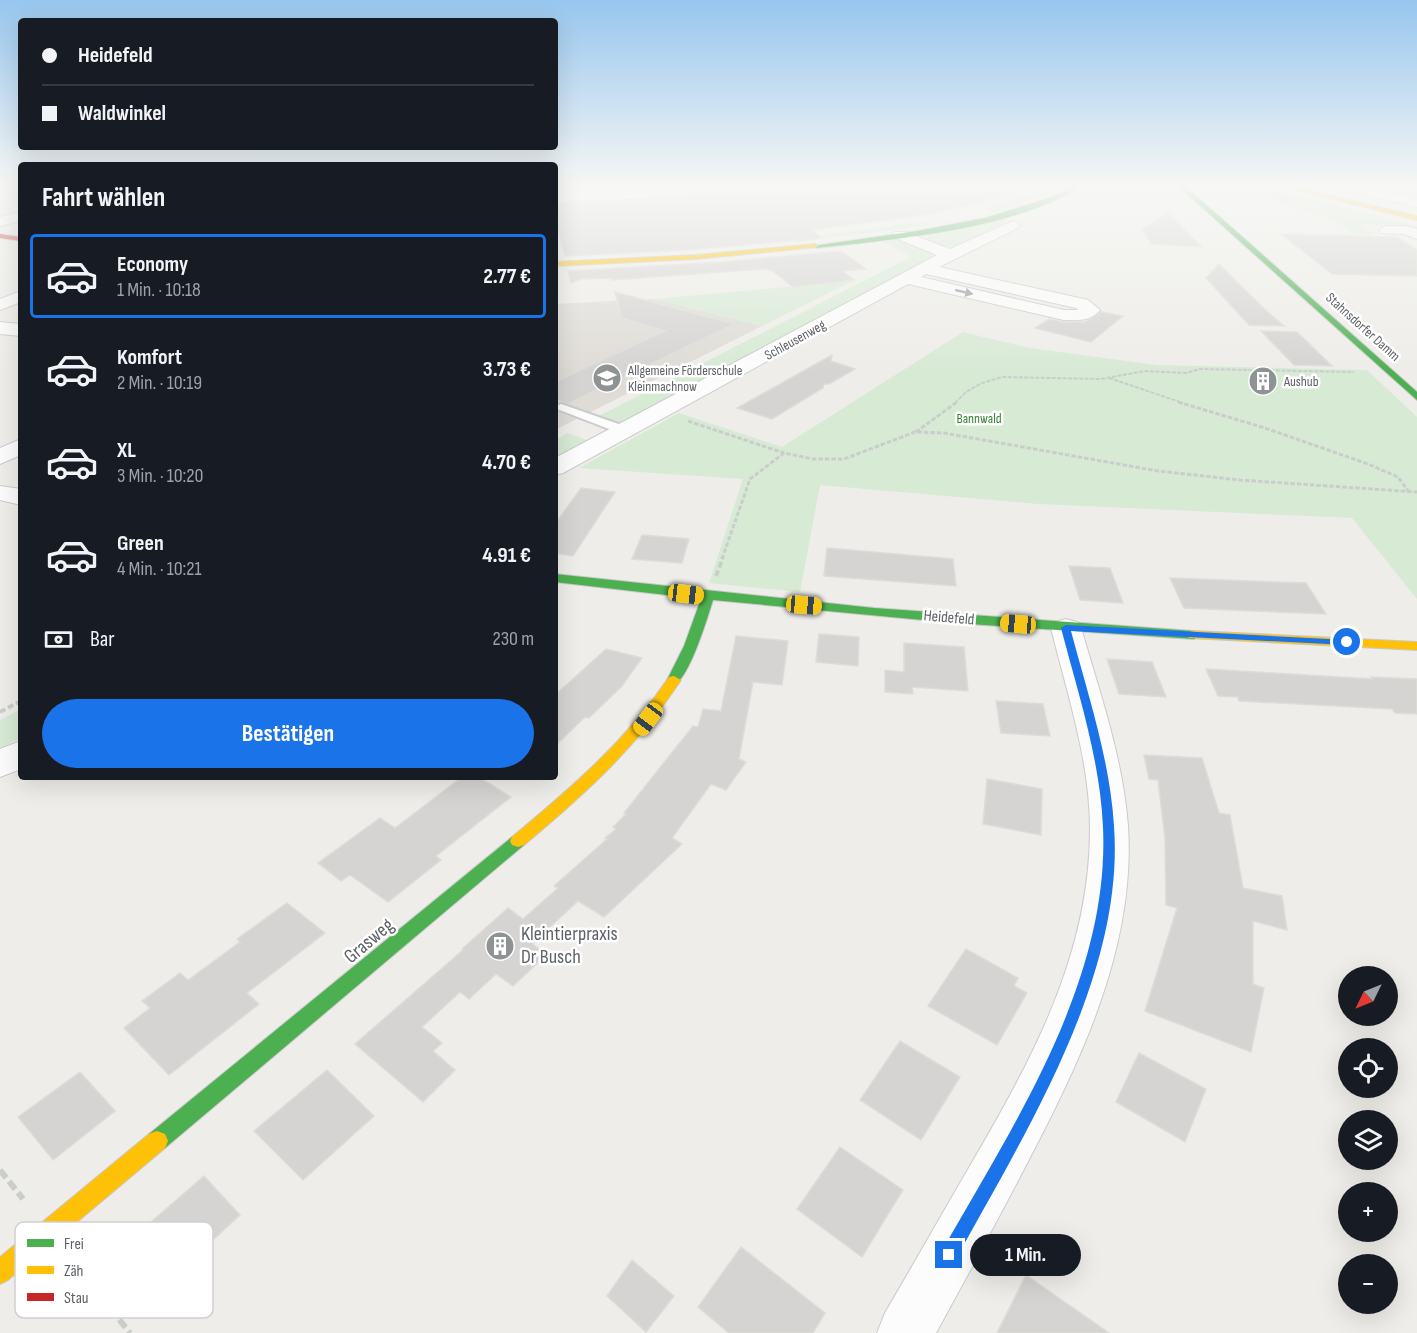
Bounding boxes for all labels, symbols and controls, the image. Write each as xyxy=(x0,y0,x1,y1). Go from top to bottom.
text: Heidefeld xyxy=(78,42,153,69)
text: Waldwinkel xyxy=(78,100,166,127)
text: Fahrt wählen xyxy=(42,182,165,214)
icon: car xyxy=(45,249,99,303)
text: Economy xyxy=(117,251,188,278)
text: 2.77 € xyxy=(483,263,531,290)
text: 1 Min. · 10:18 xyxy=(117,278,201,302)
one-way arrow xyxy=(955,287,973,297)
street label: Stahnsdorfer Damm xyxy=(1322,289,1404,365)
street label: Schleusenweg xyxy=(761,316,829,364)
icon: car xyxy=(45,342,99,396)
text: Komfort xyxy=(117,344,182,371)
text: 3.73 € xyxy=(483,356,531,383)
school or university icon: Allgemeine Förderschule Kleinmachnow xyxy=(591,362,623,394)
place label: Allgemeine Förderschule Kleinmachnow xyxy=(627,362,742,395)
building icon: Aushub xyxy=(1247,365,1279,397)
text: 2 Min. · 10:19 xyxy=(117,371,202,395)
place label: Aushub xyxy=(1283,373,1319,390)
park label: Bannwald xyxy=(956,410,1002,427)
icon: car xyxy=(45,435,99,489)
text: XL xyxy=(117,437,136,464)
text: 4.70 € xyxy=(482,449,531,476)
text: 3 Min. · 10:20 xyxy=(117,464,203,488)
icon: car xyxy=(45,528,99,582)
text: Green xyxy=(117,530,164,557)
text: 4.91 € xyxy=(482,542,531,569)
text: 4 Min. · 10:21 xyxy=(117,557,202,581)
car xyxy=(667,583,705,605)
car xyxy=(785,594,823,616)
street label: Heidefeld xyxy=(923,606,975,630)
car xyxy=(999,613,1037,635)
icon: cash xyxy=(42,623,75,656)
text: Bar xyxy=(90,626,115,653)
text: 230 m xyxy=(492,627,534,651)
route start xyxy=(1333,628,1360,655)
button: Bestätigen xyxy=(42,699,534,768)
car xyxy=(630,699,666,739)
street label: Grasweg xyxy=(339,913,399,969)
place label: Kleintierpraxis Dr Busch xyxy=(521,922,618,969)
building icon: Kleintierpraxis Dr Busch xyxy=(484,930,516,962)
north arrow xyxy=(1338,966,1398,1026)
map controls xyxy=(1338,966,1398,1314)
button: locate xyxy=(1338,1038,1398,1098)
button: layers xyxy=(1338,1110,1398,1170)
button: + xyxy=(1338,1182,1398,1242)
legend xyxy=(15,1222,213,1318)
callout: 1 Min. xyxy=(970,1234,1081,1276)
text: Frei xyxy=(64,1235,84,1254)
route end xyxy=(935,1241,962,1268)
text: 1 Min. xyxy=(1005,1243,1046,1267)
button: − xyxy=(1338,1254,1398,1314)
text: Zäh xyxy=(64,1262,83,1281)
text: Stau xyxy=(64,1289,89,1308)

